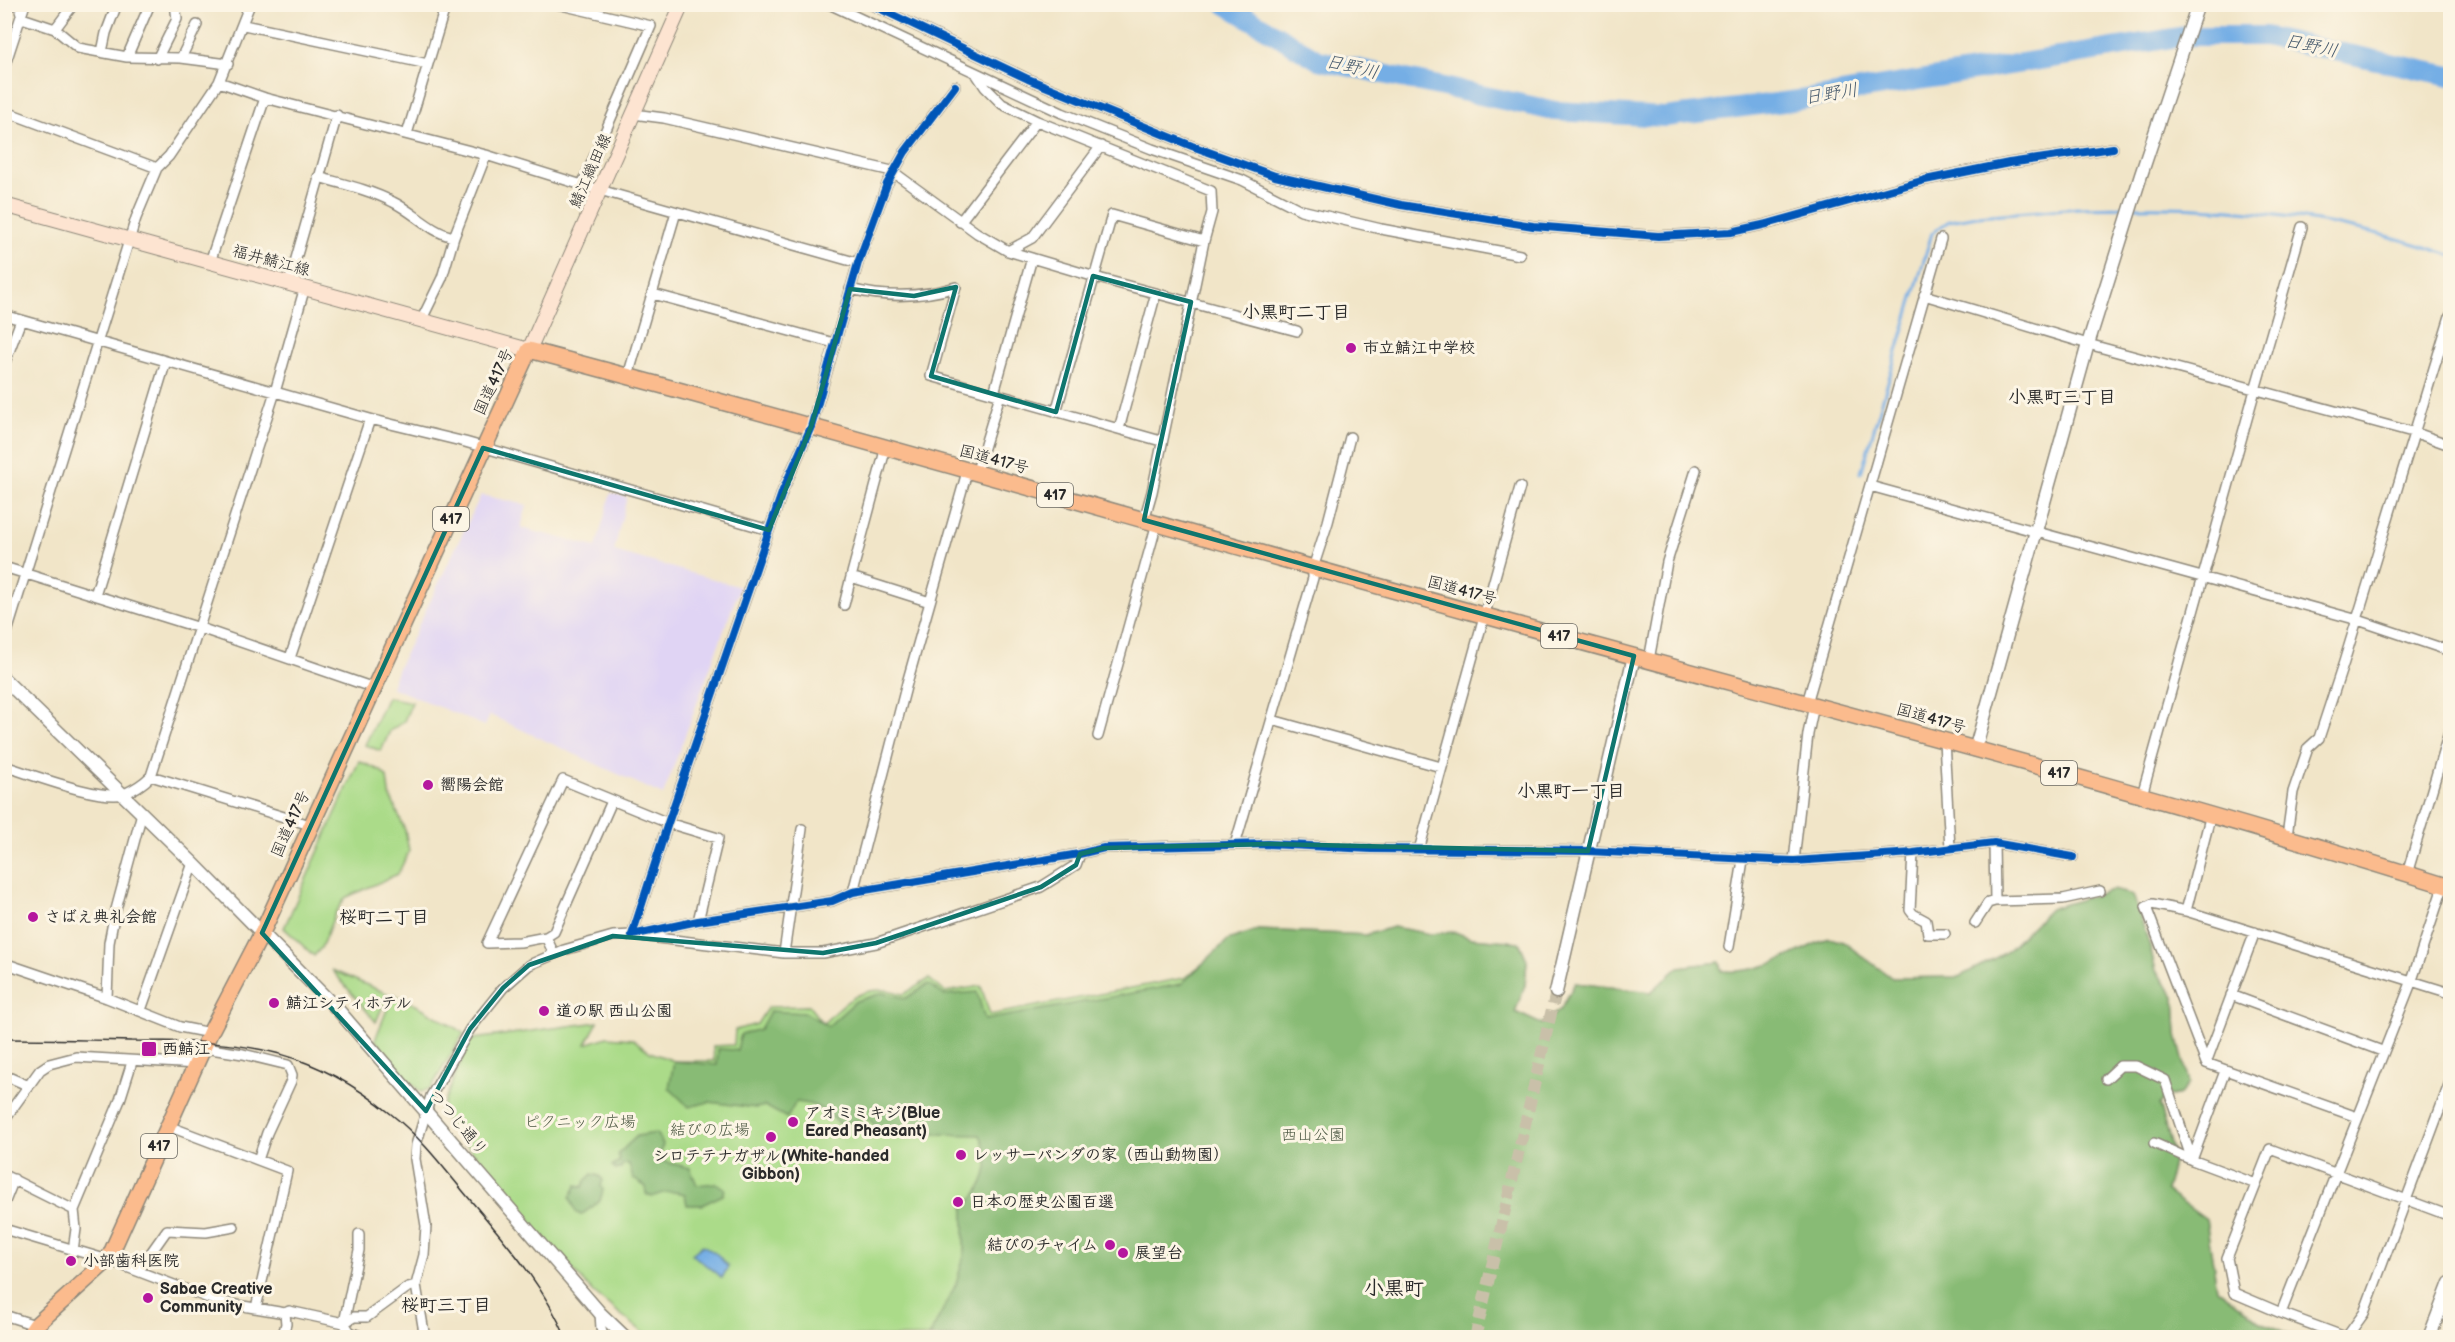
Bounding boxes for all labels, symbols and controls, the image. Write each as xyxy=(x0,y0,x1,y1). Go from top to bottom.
water label: 日野川 xyxy=(2282,30,2340,62)
water label: 日野川 xyxy=(1323,51,1381,83)
water label: 日野川 xyxy=(1803,79,1859,109)
street label: 鯖江織田線 xyxy=(566,131,616,211)
street label: 福井鯖江線 xyxy=(230,241,312,281)
district label: 小黒町二丁目 xyxy=(1242,302,1350,323)
place label: 市立鯖江中学校 xyxy=(1363,339,1475,358)
marker: 市立鯖江中学校 xyxy=(1344,341,1358,355)
street label: 国道417号 xyxy=(470,345,518,419)
district label: 小黒町三丁目 xyxy=(2008,387,2116,408)
street label: 国道417号 xyxy=(957,442,1031,478)
road number: 417 xyxy=(1037,483,1073,507)
road number: 417 xyxy=(433,507,469,531)
street label: 国道417号 xyxy=(1425,573,1499,609)
road number: 417 xyxy=(1541,624,1577,648)
street label: 国道417号 xyxy=(1894,700,1968,738)
road number: 417 xyxy=(2041,761,2077,785)
place label: 嚮陽会館 xyxy=(440,776,504,795)
marker: 嚮陽会館 xyxy=(421,778,435,792)
district label: 小黒町一丁目 xyxy=(1517,781,1625,802)
street label: 国道417号 xyxy=(268,787,314,861)
district label: 桜町二丁目 xyxy=(339,907,429,928)
place label: さばえ典礼会館 xyxy=(45,908,157,927)
marker: さばえ典礼会館 xyxy=(26,910,40,924)
place label: 鯖江シティホテル xyxy=(286,994,412,1013)
marker: 鯖江シティホテル xyxy=(267,996,281,1010)
place label: 道の駅 西山公園 xyxy=(556,1002,672,1021)
marker: 道の駅 西山公園 xyxy=(537,1004,551,1018)
marker: 西鯖江 xyxy=(140,1040,158,1058)
place label: 西鯖江 xyxy=(162,1040,210,1059)
street label: つつじ通り xyxy=(425,1086,491,1160)
place label: アオミミキジ(Blue Eared Pheasant) xyxy=(805,1104,940,1141)
park label: ピクニック広場 xyxy=(524,1113,636,1132)
marker: アオミミキジ(Blue Eared Pheasant) xyxy=(786,1115,800,1129)
park label: 結びの広場 xyxy=(670,1121,750,1140)
park label: 西山公園 xyxy=(1281,1126,1345,1145)
marker: シロテテナガザル(White-handed Gibbon) xyxy=(764,1130,778,1144)
road number: 417 xyxy=(141,1134,177,1158)
place label: レッサーパンダの家（西山動物園） xyxy=(973,1146,1229,1165)
place label: シロテテナガザル(White-handed Gibbon) xyxy=(653,1147,889,1184)
marker: レッサーパンダの家（西山動物園） xyxy=(954,1148,968,1162)
place label: 日本の歴史公園百選 xyxy=(970,1193,1114,1212)
marker: 日本の歴史公園百選 xyxy=(951,1195,965,1209)
place label: 結びのチャイム xyxy=(987,1236,1098,1255)
marker: 結びのチャイム xyxy=(1103,1238,1117,1252)
place label: 展望台 xyxy=(1135,1244,1183,1263)
marker: 展望台 xyxy=(1116,1246,1130,1260)
place label: 小部歯科医院 xyxy=(83,1252,179,1271)
marker: 小部歯科医院 xyxy=(64,1254,78,1268)
district label: 小黒町 xyxy=(1364,1277,1424,1301)
place label: Sabae Creative Community xyxy=(160,1280,273,1317)
marker: Sabae Creative Community xyxy=(141,1291,155,1305)
district label: 桜町三丁目 xyxy=(401,1295,491,1316)

